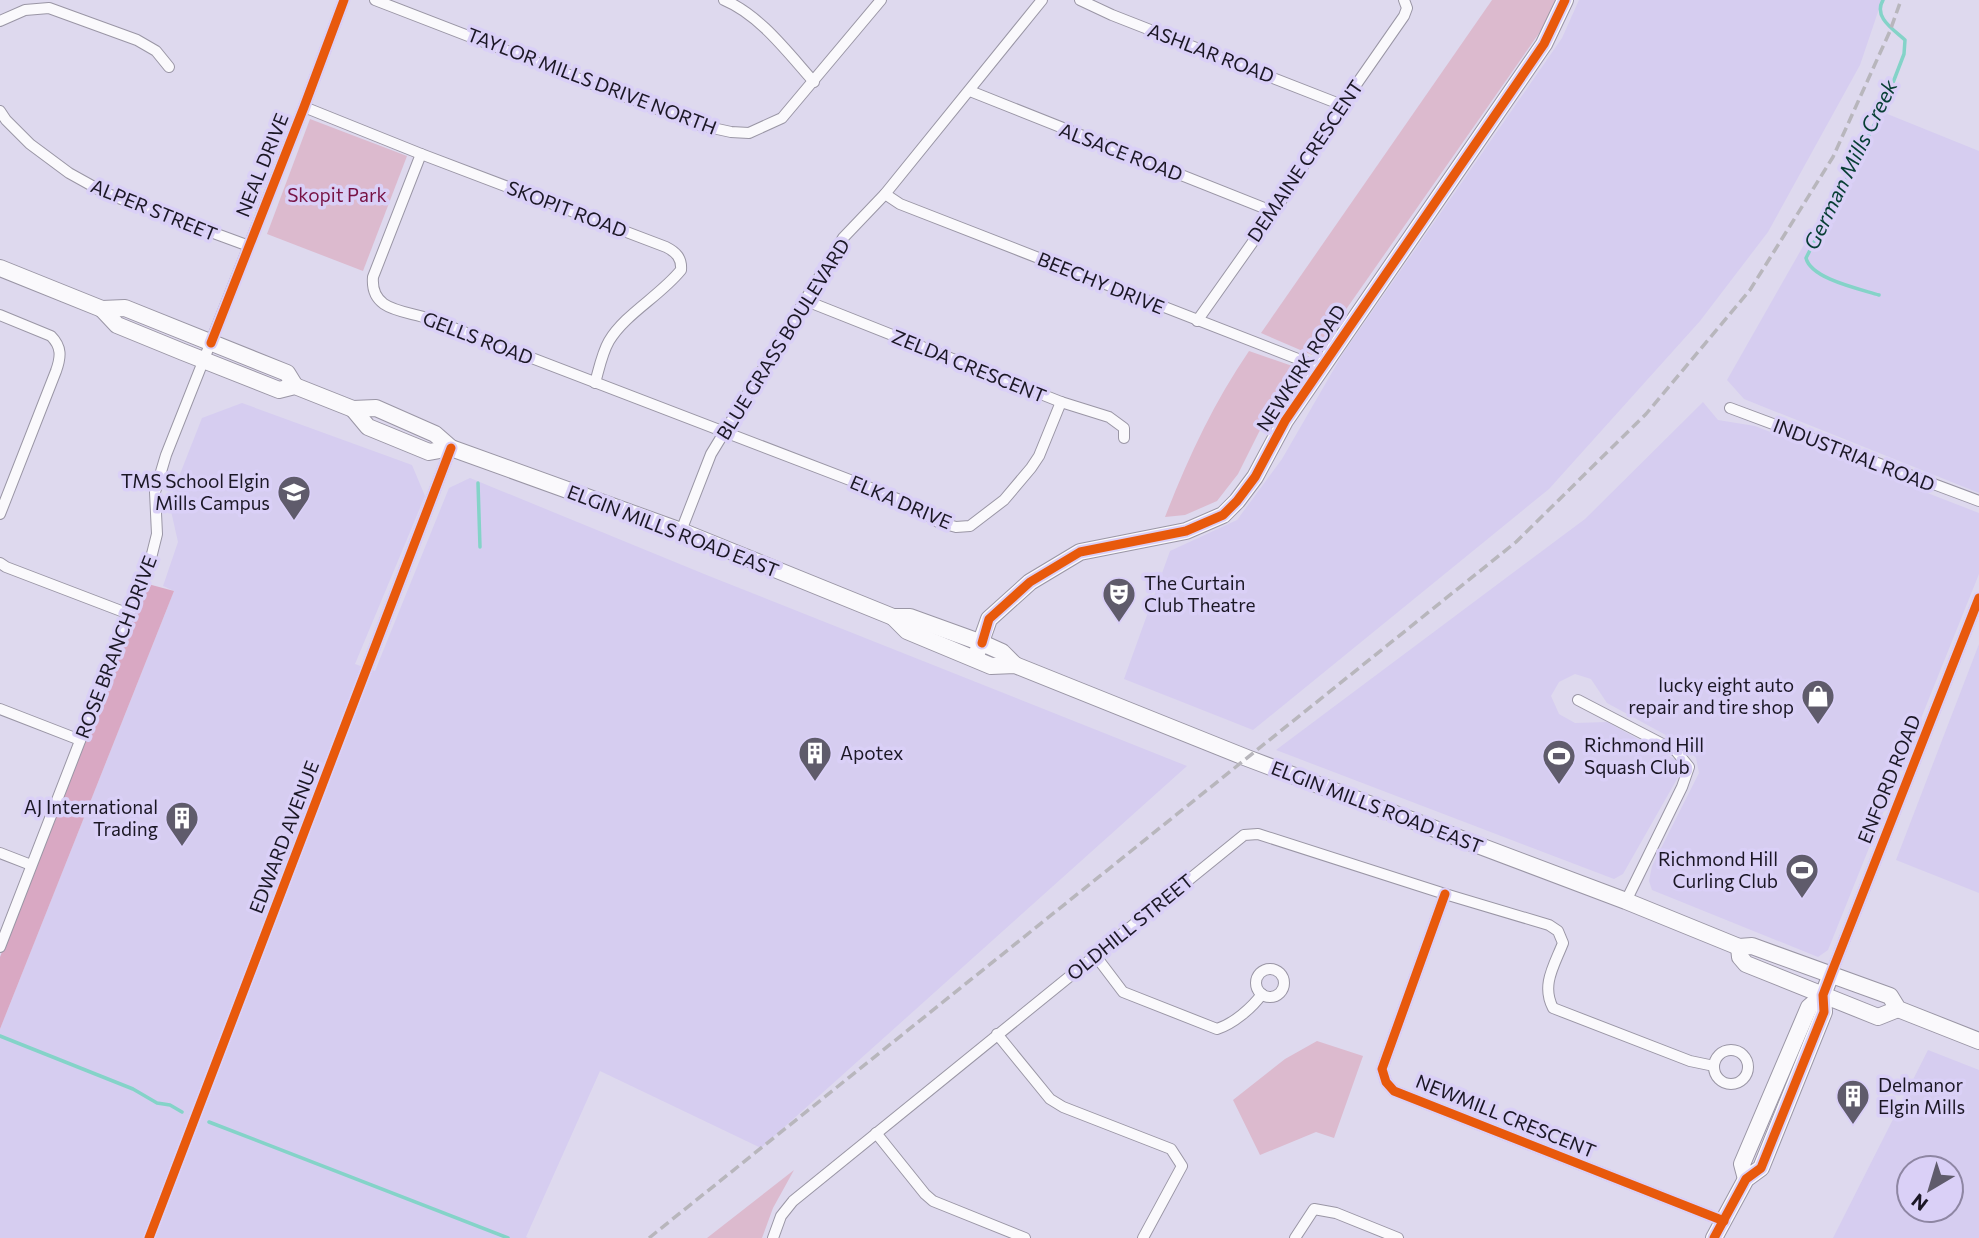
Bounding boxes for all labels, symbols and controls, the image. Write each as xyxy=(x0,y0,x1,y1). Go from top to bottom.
street label: ASHLAR ROAD xyxy=(1145,18,1278,87)
street label: TAYLOR MILLS DRIVE NORTH xyxy=(464,22,720,139)
street label: DEMAINE CRESCENT xyxy=(1242,75,1367,246)
water label: German Mills Creek xyxy=(1798,75,1902,253)
street label: NEAL DRIVE xyxy=(230,110,293,220)
street label: ALSACE ROAD xyxy=(1056,117,1186,186)
street label: ALPER STREET xyxy=(88,174,221,245)
street label: SKOPIT ROAD xyxy=(504,175,630,242)
park label: Skopit Park xyxy=(287,183,387,206)
street label: BLUE GRASS BOULEVARD xyxy=(711,234,854,444)
street label: BEECHY DRIVE xyxy=(1035,247,1168,318)
street label: NEWKIRK ROAD xyxy=(1251,300,1350,435)
street label: GELLS ROAD xyxy=(420,306,537,369)
street label: ZELDA CRESCENT xyxy=(889,324,1050,407)
street label: INDUSTRIAL ROAD xyxy=(1770,413,1938,496)
place label: TMS School Elgin Mills Campus xyxy=(121,469,270,514)
street label: ELKA DRIVE xyxy=(847,470,955,533)
school or university icon: TMS School Elgin Mills Campus xyxy=(275,473,313,522)
street label: ELGIN MILLS ROAD EAST xyxy=(564,480,782,582)
street label: ROSE BRANCH DRIVE xyxy=(70,552,161,741)
place label: The Curtain Club Theatre xyxy=(1144,571,1255,616)
theatre icon: The Curtain Club Theatre xyxy=(1100,575,1138,624)
place label: lucky eight auto repair and tire shop xyxy=(1628,673,1794,718)
shop icon: lucky eight auto repair and tire shop xyxy=(1799,677,1837,726)
street label: ENFORD ROAD xyxy=(1852,711,1925,847)
place label: Richmond Hill Squash Club xyxy=(1584,733,1704,778)
building icon: Apotex xyxy=(796,734,834,783)
sports icon: Richmond Hill Squash Club xyxy=(1540,737,1578,786)
place label: Apotex xyxy=(840,741,903,764)
street label: ELGIN MILLS ROAD EAST xyxy=(1268,756,1486,858)
street label: EDWARD AVENUE xyxy=(244,757,323,917)
place label: AJ International Trading xyxy=(24,795,158,840)
building icon: AJ International Trading xyxy=(163,799,201,848)
place label: Richmond Hill Curling Club xyxy=(1658,847,1778,892)
sports icon: Richmond Hill Curling Club xyxy=(1783,851,1821,900)
street label: OLDHILL STREET xyxy=(1062,869,1197,985)
street label: NEWMILL CRESCENT xyxy=(1413,1069,1600,1162)
place label: Delmanor Elgin Mills xyxy=(1878,1073,1965,1118)
building icon: Delmanor Elgin Mills xyxy=(1834,1077,1872,1126)
north arrow xyxy=(1895,1154,1965,1224)
text: N xyxy=(1907,1189,1932,1216)

